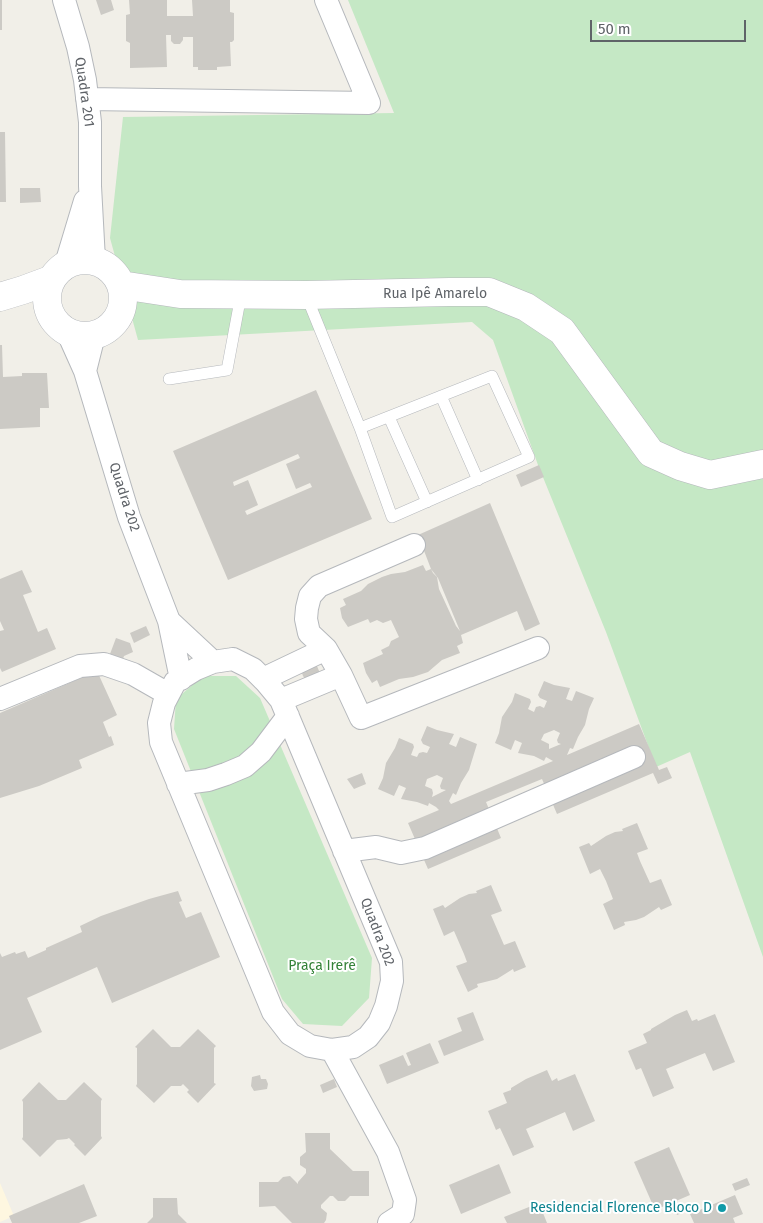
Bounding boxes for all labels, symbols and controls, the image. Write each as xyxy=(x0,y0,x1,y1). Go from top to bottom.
scale bar xyxy=(593,10,749,42)
text: 50 m xyxy=(598,20,631,38)
street label: Quadra 201 xyxy=(71,56,97,128)
street label: Rua Ipê Amarelo xyxy=(383,286,487,302)
street label: Quadra 202 xyxy=(105,460,143,534)
street label: Quadra 202 xyxy=(356,896,398,968)
park label: Praça Irerê xyxy=(288,958,356,974)
place label: Residencial Florence Bloco D xyxy=(530,1200,712,1216)
marker: Residencial Florence Bloco D xyxy=(716,1202,728,1214)

